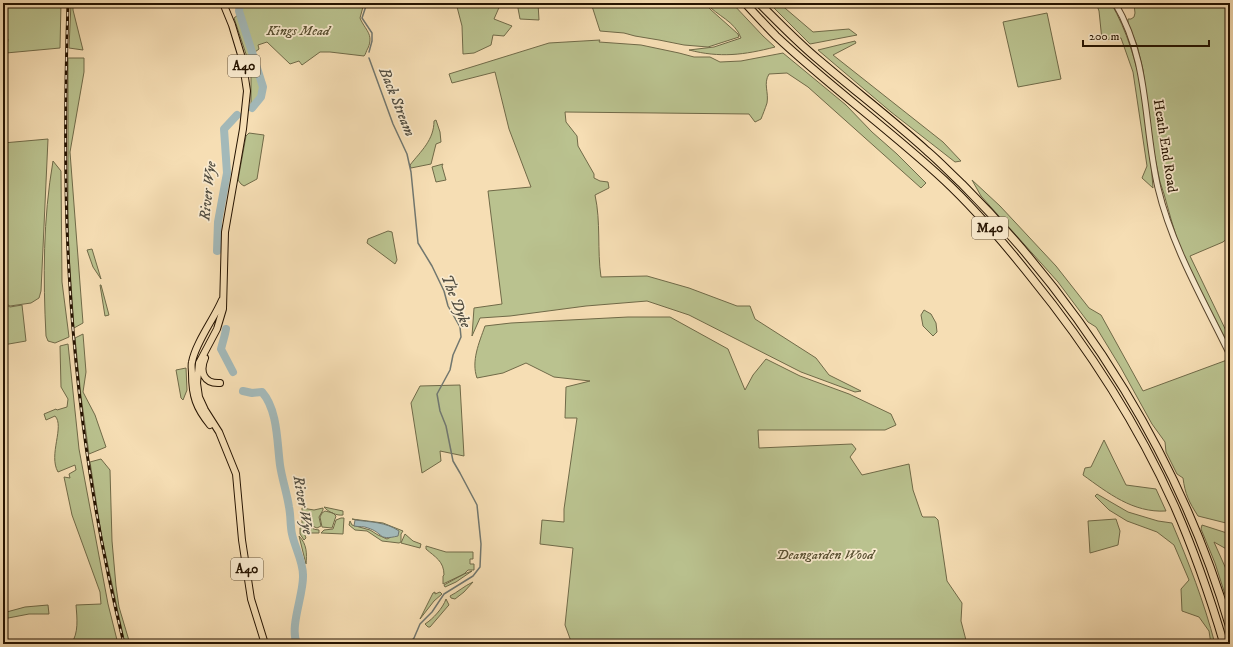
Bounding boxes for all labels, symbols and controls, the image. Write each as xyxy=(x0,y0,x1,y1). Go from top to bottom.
park label: Kings Mead xyxy=(265,22,332,40)
scale bar xyxy=(1083,22,1209,48)
text: 200 m xyxy=(1089,29,1119,44)
road number: A40 xyxy=(228,55,260,77)
water label: Back Stream xyxy=(374,64,420,139)
street label: Heath End Road xyxy=(1149,98,1181,194)
water label: River Wye xyxy=(195,160,221,223)
road number: M40 xyxy=(972,217,1008,239)
water label: The Dyke xyxy=(437,271,476,331)
water label: River Wye xyxy=(288,473,318,537)
park label: Deangarden Wood xyxy=(776,546,876,564)
road number: A40 xyxy=(231,558,263,580)

